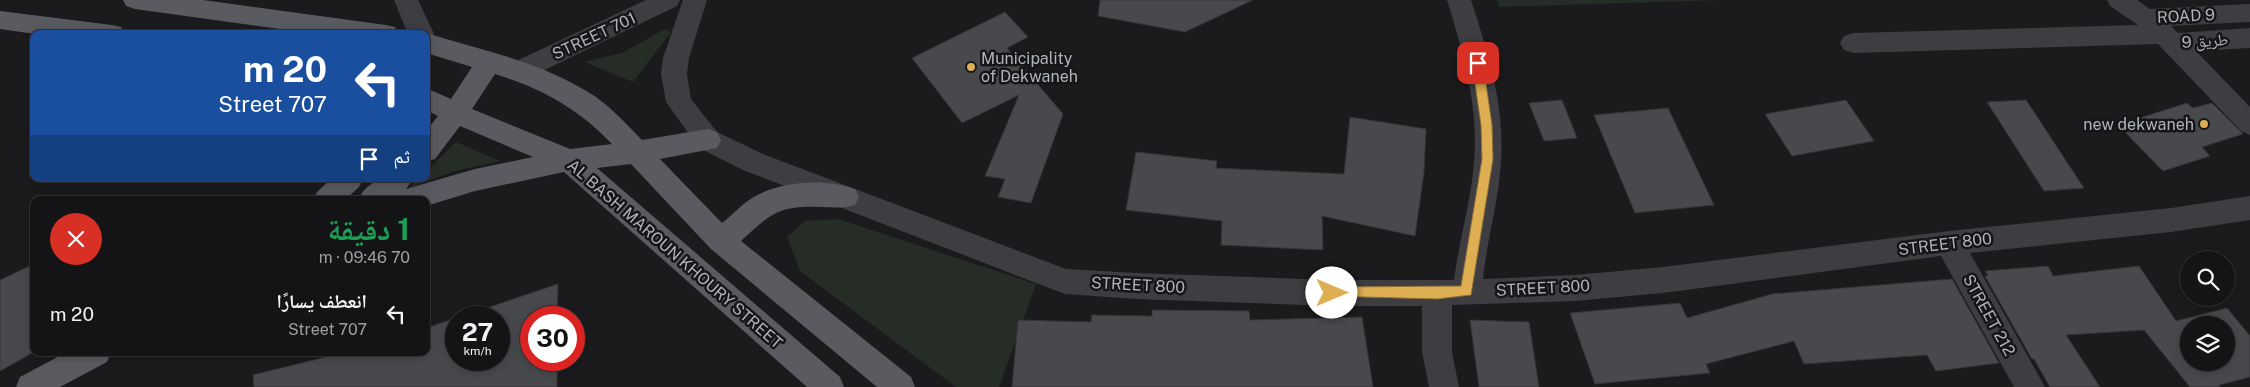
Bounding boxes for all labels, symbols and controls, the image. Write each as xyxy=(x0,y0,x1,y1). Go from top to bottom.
street label: ROAD 9 xyxy=(2156,5,2216,27)
street label: STREET 701 xyxy=(549,8,639,64)
street label: 9 طريق xyxy=(2181,30,2229,53)
pin xyxy=(1457,42,1499,84)
text: 20 m xyxy=(243,49,327,90)
place label: Municipality of Dekwaneh xyxy=(981,49,1078,86)
icon: arrive xyxy=(1464,49,1492,77)
icon: left xyxy=(345,50,410,115)
marker: Municipality of Dekwaneh xyxy=(965,61,977,73)
text: Street 707 xyxy=(218,91,327,117)
place label: new dekwaneh xyxy=(2083,115,2194,134)
marker: new dekwaneh xyxy=(2198,118,2210,130)
icon: arrive xyxy=(355,145,383,173)
text: ثم xyxy=(393,145,410,167)
street label: AL BASH MAROUN KHOURY STREET xyxy=(564,156,787,353)
text: 1 دقيقة xyxy=(327,211,410,247)
button: close xyxy=(50,213,102,265)
street label: STREET 800 xyxy=(1897,229,1993,259)
text: 70 m · 09:46 xyxy=(319,248,410,267)
map controls xyxy=(2180,251,2235,371)
button: search xyxy=(2180,251,2235,306)
position arrow xyxy=(1305,266,1357,318)
street label: STREET 212 xyxy=(1959,271,2019,359)
street label: STREET 800 xyxy=(1090,273,1186,297)
street label: STREET 800 xyxy=(1495,276,1591,300)
text: انعطف يسارًا xyxy=(277,290,367,312)
icon: left xyxy=(382,300,410,328)
text: 20 m xyxy=(50,303,94,325)
speed limit sign: 30 xyxy=(520,306,585,371)
button: layers xyxy=(2180,316,2235,371)
text: 27 xyxy=(462,317,493,347)
text: Street 707 xyxy=(288,320,367,339)
text: km/h xyxy=(463,344,492,358)

